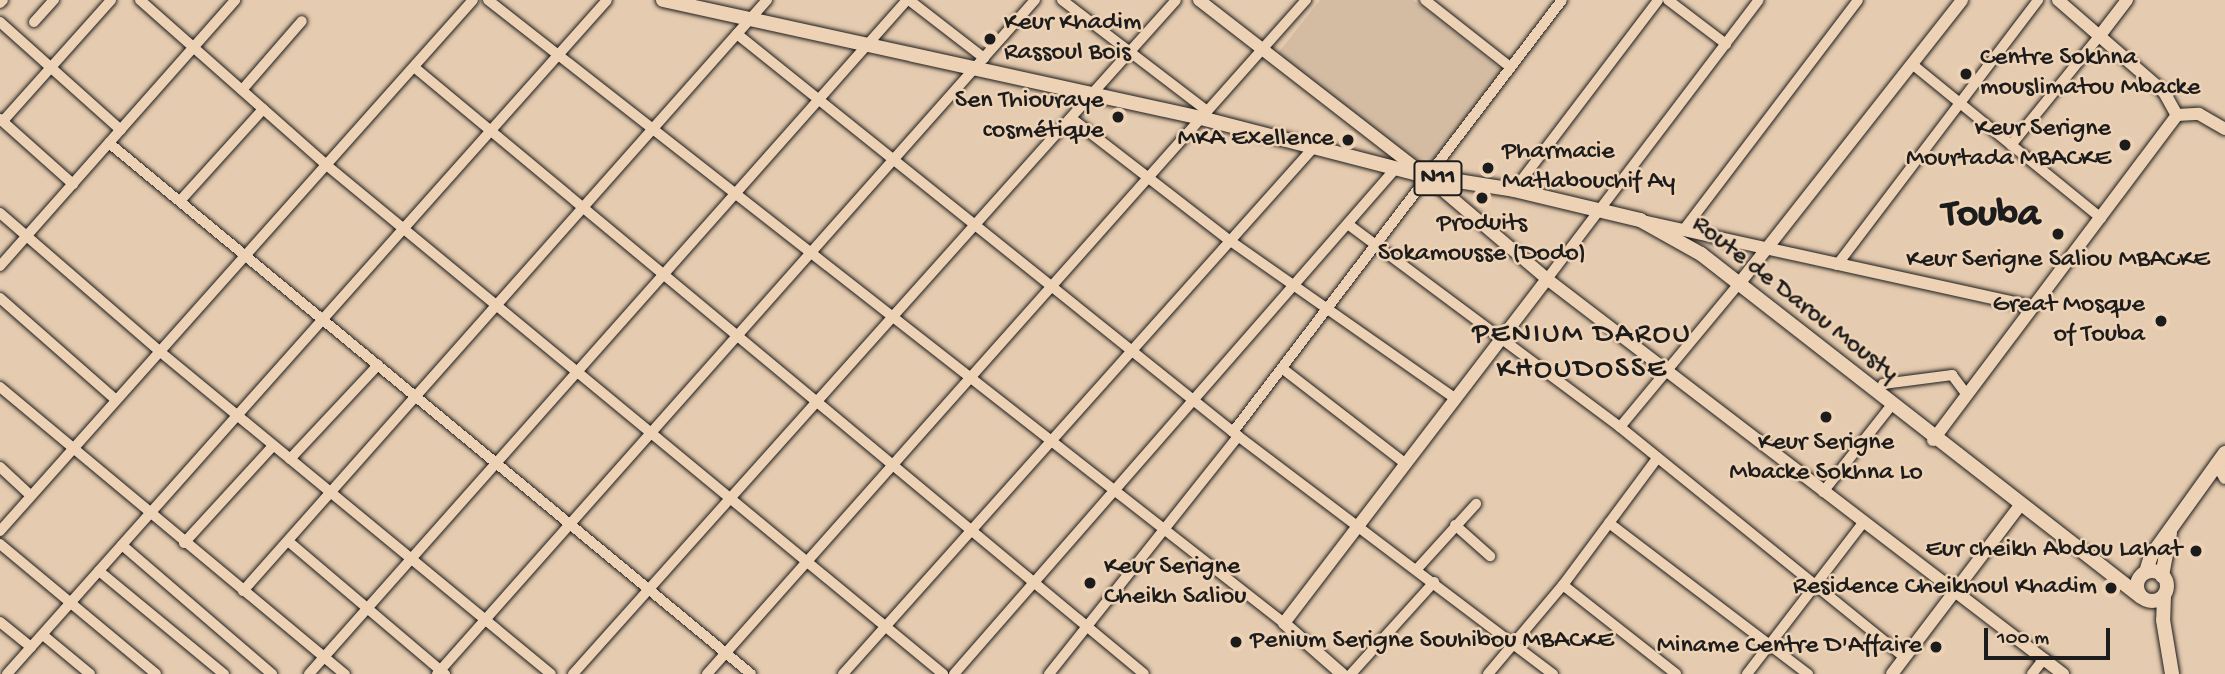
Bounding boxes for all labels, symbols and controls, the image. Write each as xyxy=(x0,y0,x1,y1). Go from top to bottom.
place label: Keur Khadim Rassoul Bois xyxy=(1004,8,1141,70)
marker: Keur Khadim Rassoul Bois xyxy=(982,31,998,47)
place label: Centre Sokhna mouslimatou Mbacke xyxy=(1980,43,2200,104)
marker: Centre Sokhna mouslimatou Mbacke xyxy=(1958,66,1974,82)
place label: Sen Thiouraye cosmétique xyxy=(955,86,1104,148)
marker: Sen Thiouraye cosmétique xyxy=(1110,109,1126,125)
place label: Keur Serigne Mourtada MBACKE xyxy=(1906,114,2111,176)
place label: MKA Exellence xyxy=(1177,124,1334,156)
marker: MKA Exellence xyxy=(1340,132,1356,148)
place label: Pharmacie Matlabouchif Ay xyxy=(1502,137,1675,198)
marker: Keur Serigne Mourtada MBACKE xyxy=(2117,137,2133,153)
road number: N11 xyxy=(1412,158,1464,198)
marker: Pharmacie Matlabouchif Ay xyxy=(1480,160,1496,176)
marker: Produits Sokamousse (Dodo) xyxy=(1474,190,1490,206)
district label: Touba xyxy=(1942,192,2040,240)
place label: Produits Sokamousse (Dodo) xyxy=(1378,209,1586,270)
street label: Route de Darou Mousty xyxy=(1685,210,1903,390)
marker: Keur Serigne Saliou MBACKE xyxy=(2050,226,2066,242)
place label: Keur Serigne Saliou MBACKE xyxy=(1906,245,2210,277)
place label: Great Mosque of Touba xyxy=(1992,290,2145,352)
marker: Great Mosque of Touba xyxy=(2151,311,2171,331)
district label: PENIUM DAROU KHOUDOSSE xyxy=(1474,318,1690,388)
marker: Keur Serigne Mbacke Sokhna Lo xyxy=(1818,409,1834,425)
place label: Keur Serigne Mbacke Sokhna Lo xyxy=(1729,428,1923,490)
place label: Eur cheikh Abdou Lahat xyxy=(1926,535,2182,567)
marker: Eur cheikh Abdou Lahat xyxy=(2188,543,2204,559)
place label: Keur Serigne Cheikh Saliou xyxy=(1104,552,1246,614)
place label: Residence Cheikhoul Khadim xyxy=(1793,572,2097,604)
marker: Keur Serigne Cheikh Saliou xyxy=(1082,575,1098,591)
marker: Residence Cheikhoul Khadim xyxy=(2103,580,2119,596)
scale bar xyxy=(1987,614,2113,658)
place label: Penium Serigne Souhibou MBACKE xyxy=(1250,626,1614,658)
text: 100 m xyxy=(1997,627,2049,652)
place label: Miname Centre D'Affaire xyxy=(1657,631,1922,663)
marker: Penium Serigne Souhibou MBACKE xyxy=(1228,634,1244,650)
marker: Miname Centre D'Affaire xyxy=(1928,639,1944,655)

